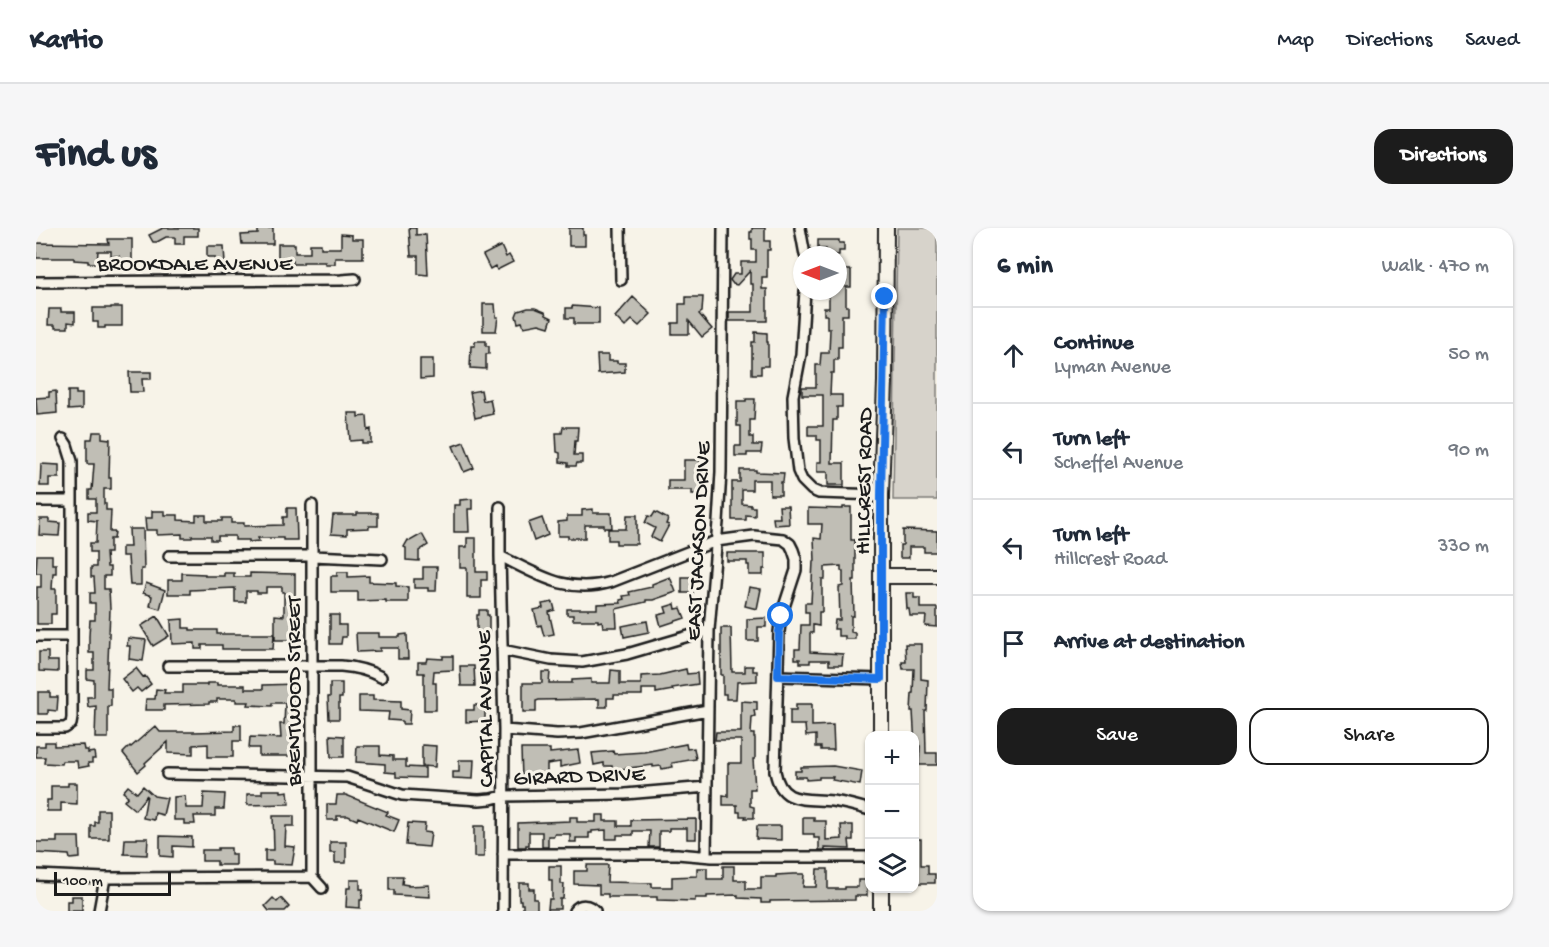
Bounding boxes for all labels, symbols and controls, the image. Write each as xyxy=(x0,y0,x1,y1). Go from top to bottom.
text: Kartio xyxy=(30,25,103,58)
text: Map xyxy=(1277,29,1314,54)
text: Directions xyxy=(1347,29,1432,54)
text: Saved xyxy=(1465,29,1519,54)
button: Directions xyxy=(1374,129,1513,184)
text: Find us xyxy=(36,132,156,181)
north arrow xyxy=(793,246,847,300)
text: 6 min xyxy=(997,252,1053,283)
street label: BROOKDALE AVENUE xyxy=(96,253,294,279)
text: Walk · 470 m xyxy=(1382,256,1489,279)
route end xyxy=(871,283,897,309)
text: Continue xyxy=(1054,331,1134,357)
icon: ahead xyxy=(997,339,1030,372)
text: 50 m xyxy=(1448,344,1489,367)
text: Lyman Avenue xyxy=(1054,357,1171,380)
street label: HILLCREST ROAD xyxy=(852,407,880,555)
text: Turn left xyxy=(1054,427,1128,453)
icon: left xyxy=(997,435,1030,468)
street label: EAST JACKSON DRIVE xyxy=(682,440,718,641)
text: 90 m xyxy=(1449,440,1489,463)
text: Scheffel Avenue xyxy=(1054,453,1183,476)
text: Turn left xyxy=(1054,523,1128,549)
icon: left xyxy=(997,531,1030,564)
text: 330 m xyxy=(1438,536,1489,559)
text: Hillcrest Road xyxy=(1054,549,1167,572)
street label: BRENTWOOD STREET xyxy=(283,594,309,787)
route start xyxy=(767,602,793,628)
icon: arrive xyxy=(997,627,1030,660)
street label: CAPITAL AVENUE xyxy=(473,629,501,788)
text: Arrive at destination xyxy=(1054,630,1244,656)
button: Save xyxy=(997,708,1237,765)
button: Share xyxy=(1249,708,1489,765)
map controls xyxy=(865,731,919,893)
button: + xyxy=(865,731,919,785)
street label: GIRARD DRIVE xyxy=(513,763,647,793)
button: − xyxy=(865,785,919,839)
button: layers xyxy=(865,839,919,893)
scale bar xyxy=(54,869,171,896)
text: 100 m xyxy=(63,873,103,892)

